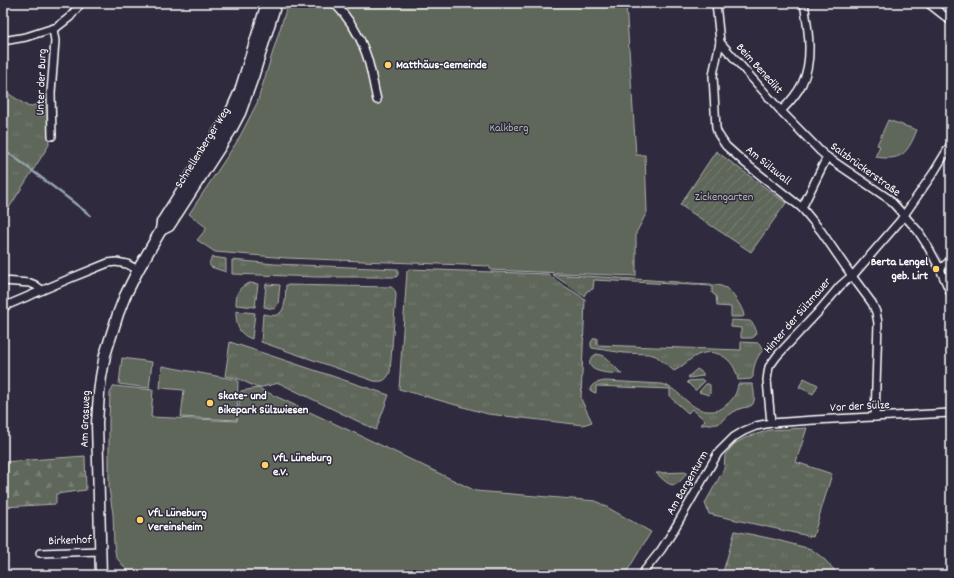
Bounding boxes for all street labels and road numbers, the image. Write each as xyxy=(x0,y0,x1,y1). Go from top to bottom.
street label: Beim Benedikt xyxy=(732,40,787,99)
street label: Unter der Burg xyxy=(32,48,52,116)
street label: Schnellenberger Weg xyxy=(171,104,235,192)
street label: Salzbrückerstraße xyxy=(826,139,904,201)
street label: Am Sülzwall xyxy=(741,142,795,190)
street label: Hinter der Sülzmauer xyxy=(760,274,836,358)
street label: Am Grasweg xyxy=(77,390,95,448)
street label: Vor der Sülze xyxy=(830,397,890,417)
street label: Am Bargenturm xyxy=(663,448,713,518)
street label: Birkenhof xyxy=(48,532,93,550)

